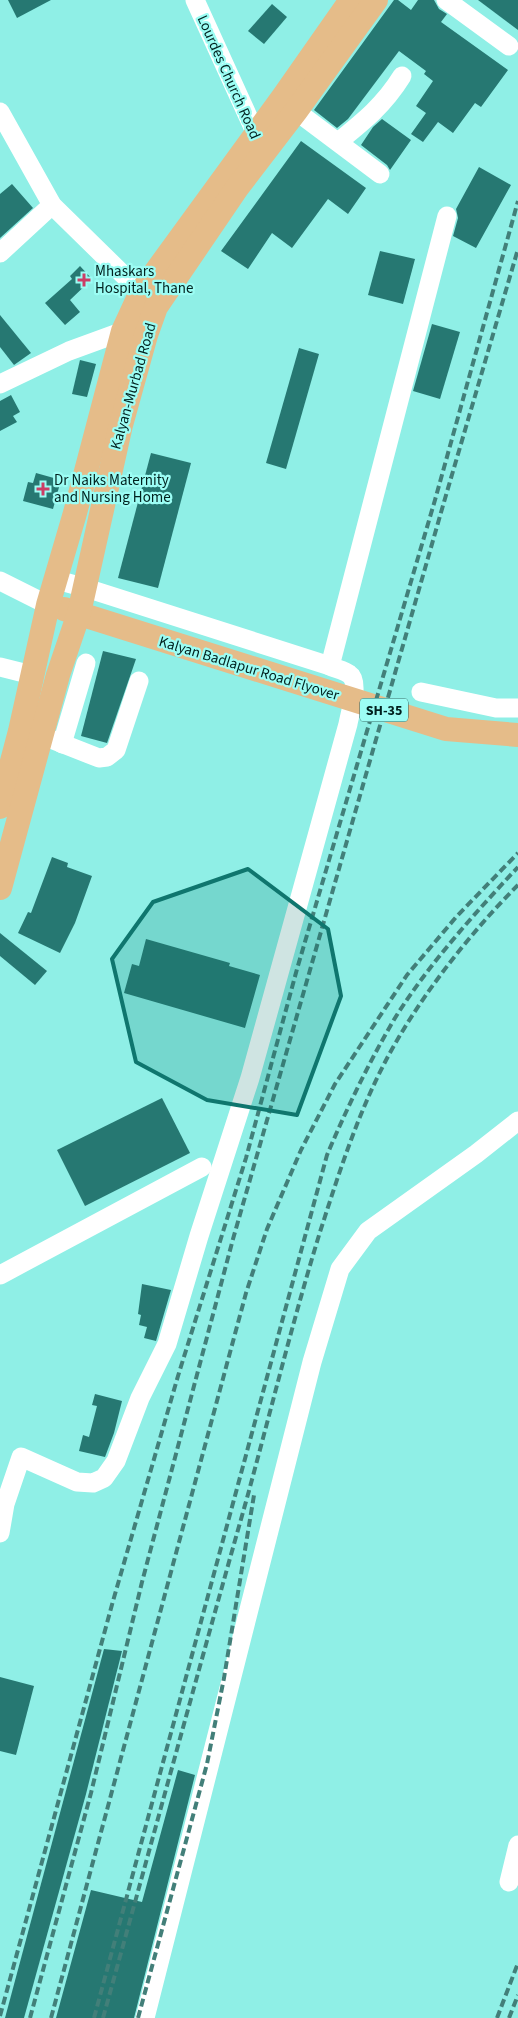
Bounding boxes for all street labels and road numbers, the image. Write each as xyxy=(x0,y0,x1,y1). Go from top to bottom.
street label: Lourdes Church Road xyxy=(192,12,265,143)
street label: Kalyan-Murbad Road xyxy=(105,320,162,452)
street label: Kalyan Badlapur Road Flyover xyxy=(156,631,342,706)
road number: SH-35 xyxy=(360,698,408,722)

